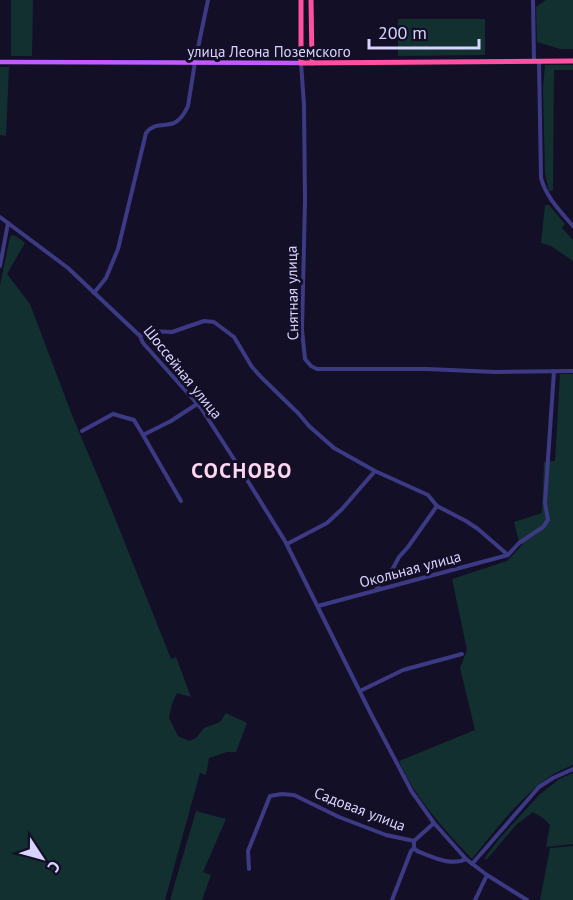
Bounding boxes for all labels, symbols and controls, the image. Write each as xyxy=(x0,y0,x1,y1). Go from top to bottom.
scale bar xyxy=(369,12,478,50)
text: 200 m xyxy=(378,21,427,44)
street label: улица Леона Поземского xyxy=(187,42,351,61)
street label: Снятная улица xyxy=(282,246,302,340)
street label: Шоссейная улица xyxy=(140,321,226,423)
district label: СОСНОВО xyxy=(191,457,293,484)
street label: Окольная улица xyxy=(357,546,463,592)
street label: Садовая улица xyxy=(312,783,408,835)
north arrow xyxy=(12,828,72,888)
text: С xyxy=(43,857,65,876)

